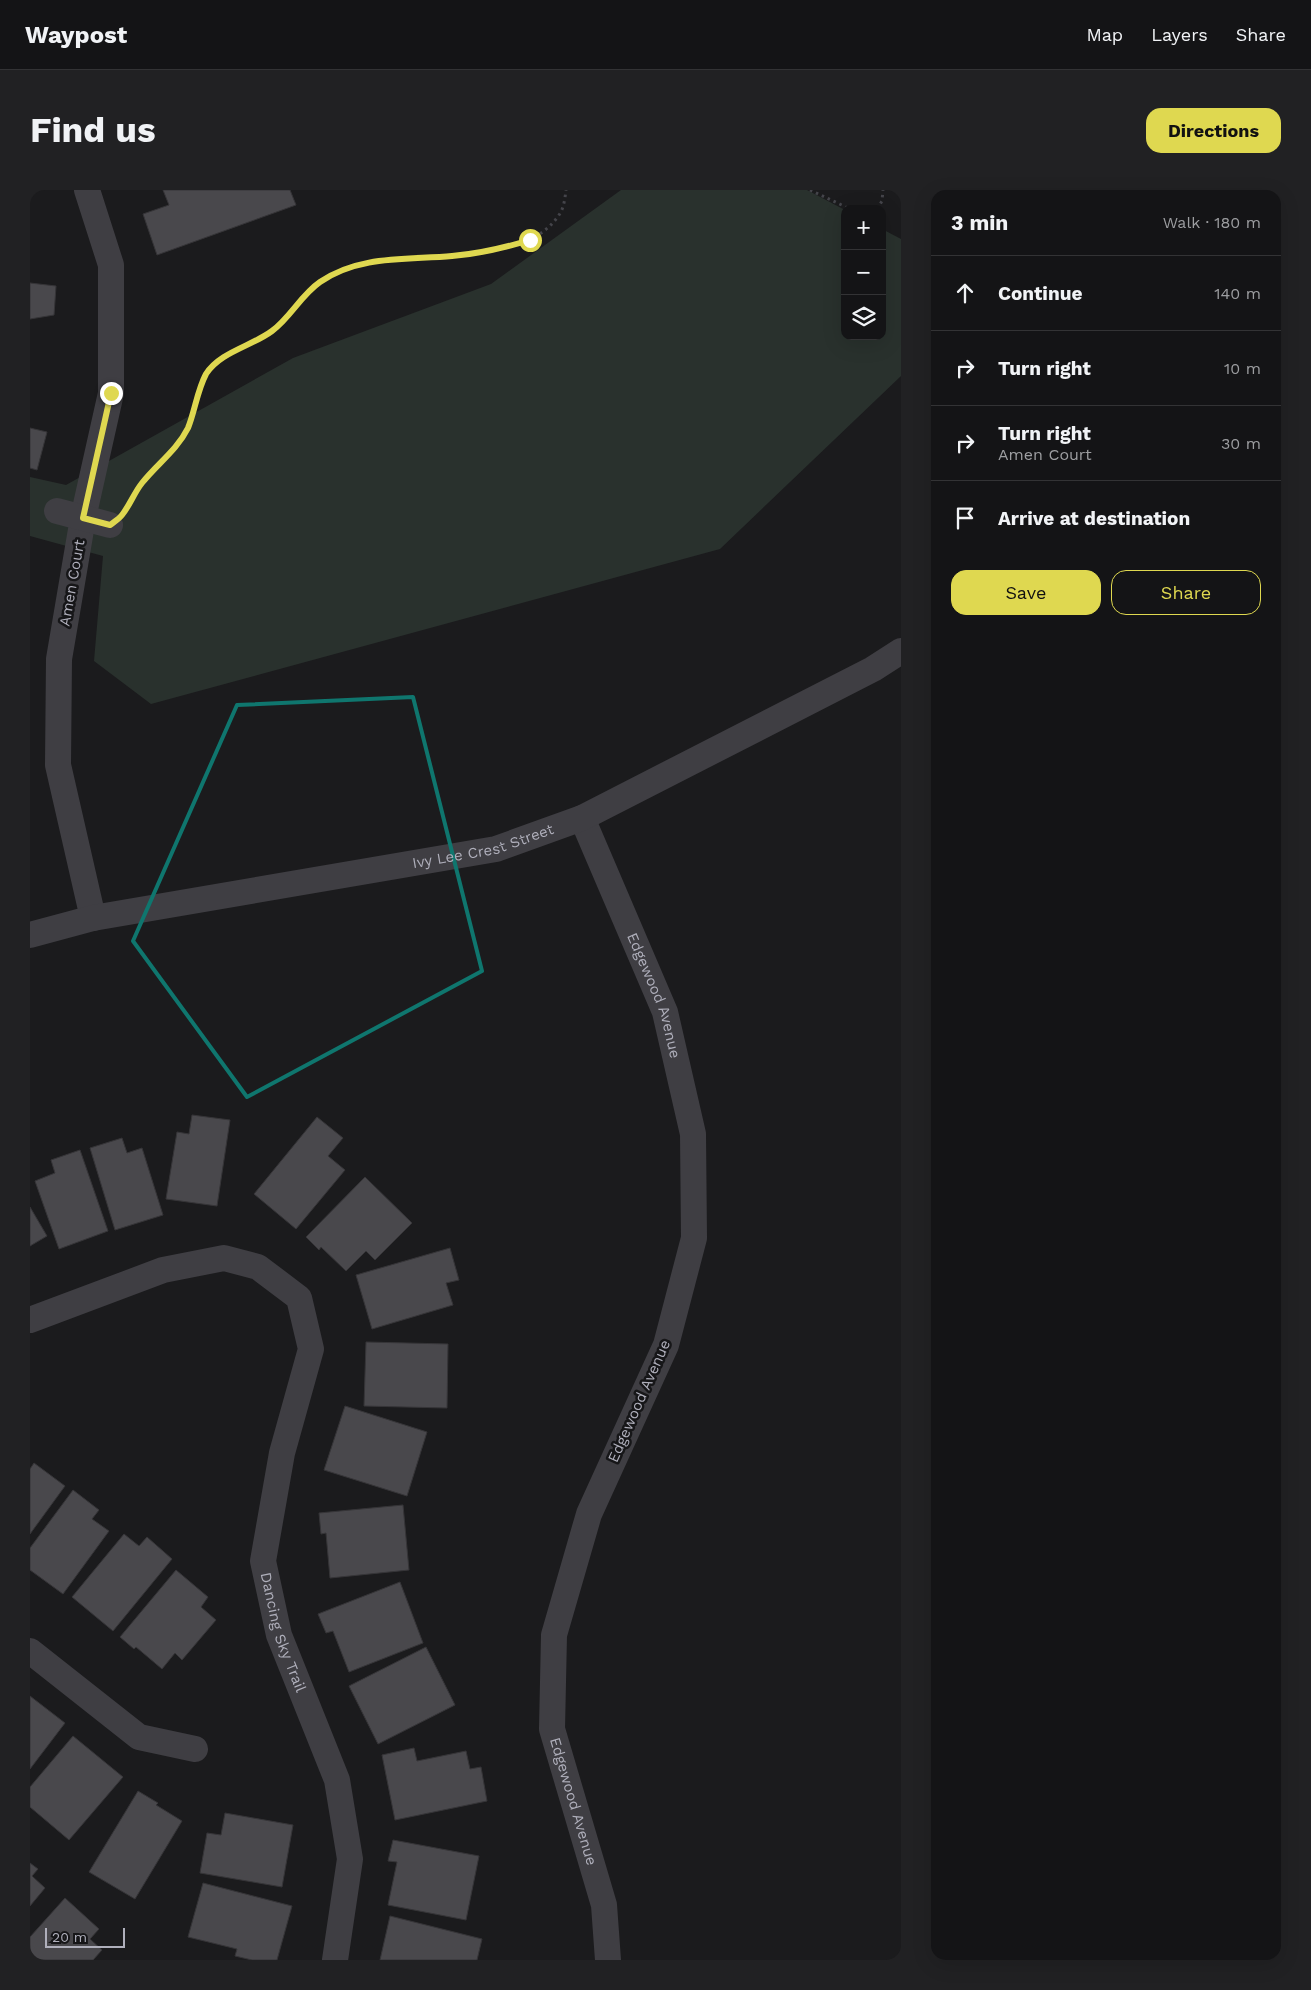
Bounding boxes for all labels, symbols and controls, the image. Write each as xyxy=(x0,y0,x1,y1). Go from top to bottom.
text: Waypost xyxy=(25,21,127,49)
text: Map xyxy=(1086,24,1123,45)
text: Layers xyxy=(1151,24,1208,45)
text: Share xyxy=(1236,24,1286,45)
button: Directions xyxy=(1146,108,1281,153)
text: Find us xyxy=(30,109,156,151)
map controls xyxy=(841,205,886,340)
button: + xyxy=(841,205,886,250)
text: 3 min xyxy=(951,210,1008,235)
text: Walk · 180 m xyxy=(1163,213,1261,232)
route start xyxy=(519,229,542,252)
button: − xyxy=(841,250,886,295)
icon: ahead xyxy=(951,279,979,307)
text: Continue xyxy=(998,282,1082,305)
text: 140 m xyxy=(1214,284,1261,303)
button: layers xyxy=(841,295,886,340)
icon: right xyxy=(951,354,979,382)
text: Turn right xyxy=(998,357,1091,380)
text: 10 m xyxy=(1224,359,1261,378)
route end xyxy=(100,382,123,405)
text: Turn right xyxy=(998,422,1091,445)
icon: right xyxy=(951,429,979,457)
text: 30 m xyxy=(1221,434,1261,453)
text: Amen Court xyxy=(998,445,1092,464)
icon: arrive xyxy=(951,504,979,532)
text: Arrive at destination xyxy=(998,507,1190,530)
street label: Amen Court xyxy=(56,538,89,628)
button: Save xyxy=(951,570,1101,615)
button: Share xyxy=(1111,570,1261,615)
street label: Ivy Lee Crest Street xyxy=(411,820,557,872)
street label: Edgewood Avenue xyxy=(623,930,684,1060)
street label: Edgewood Avenue xyxy=(604,1337,674,1465)
street label: Dancing Sky Trail xyxy=(257,1571,310,1695)
street label: Edgewood Avenue xyxy=(546,1735,601,1868)
scale bar xyxy=(45,1925,125,1948)
text: 20 m xyxy=(52,1929,87,1945)

